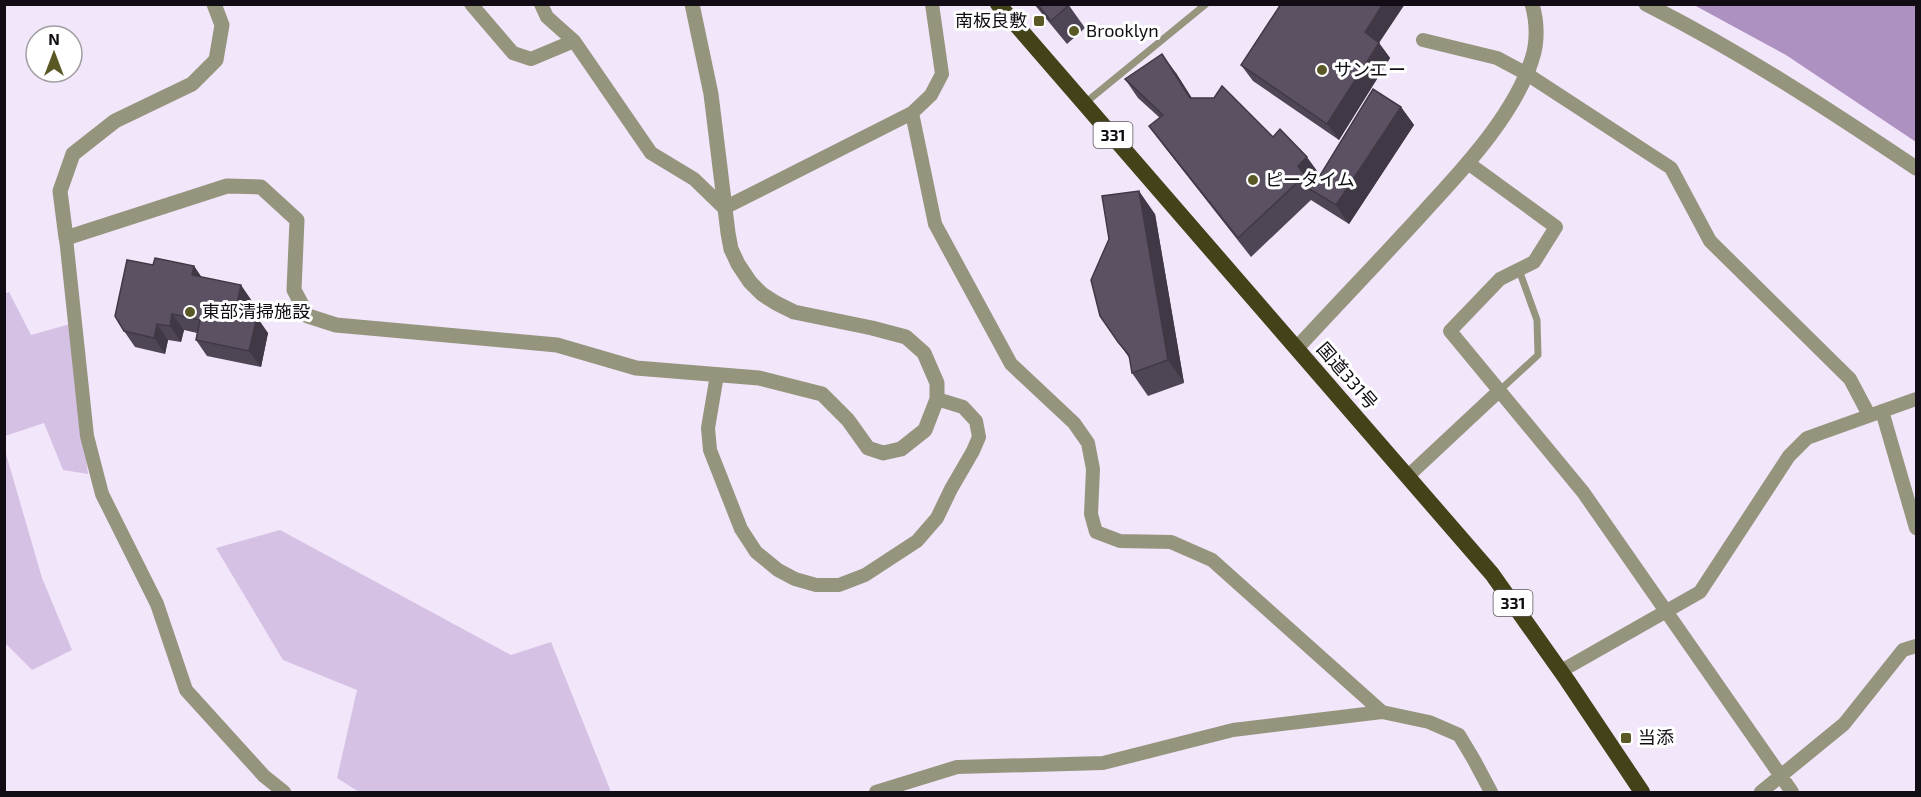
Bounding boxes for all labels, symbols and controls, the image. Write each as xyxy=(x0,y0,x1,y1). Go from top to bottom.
place label: 南板良敷 xyxy=(955,9,1027,31)
marker: 南板良敷 xyxy=(1032,14,1046,28)
place label: Brooklyn xyxy=(1086,19,1159,41)
north arrow xyxy=(24,24,84,84)
marker: Brooklyn xyxy=(1067,24,1081,38)
text: N xyxy=(48,29,60,48)
place label: サンエー xyxy=(1334,58,1406,80)
marker: サンエー xyxy=(1315,63,1329,77)
road number: 331 xyxy=(1094,122,1132,148)
place label: ピータイム xyxy=(1265,168,1355,190)
marker: ピータイム xyxy=(1246,173,1260,187)
place label: 東部清掃施設 xyxy=(202,300,310,322)
marker: 東部清掃施設 xyxy=(183,305,197,319)
street label: 国道331号 xyxy=(1313,337,1383,413)
road number: 331 xyxy=(1494,590,1532,616)
place label: 当添 xyxy=(1638,726,1674,748)
marker: 当添 xyxy=(1619,731,1633,745)

